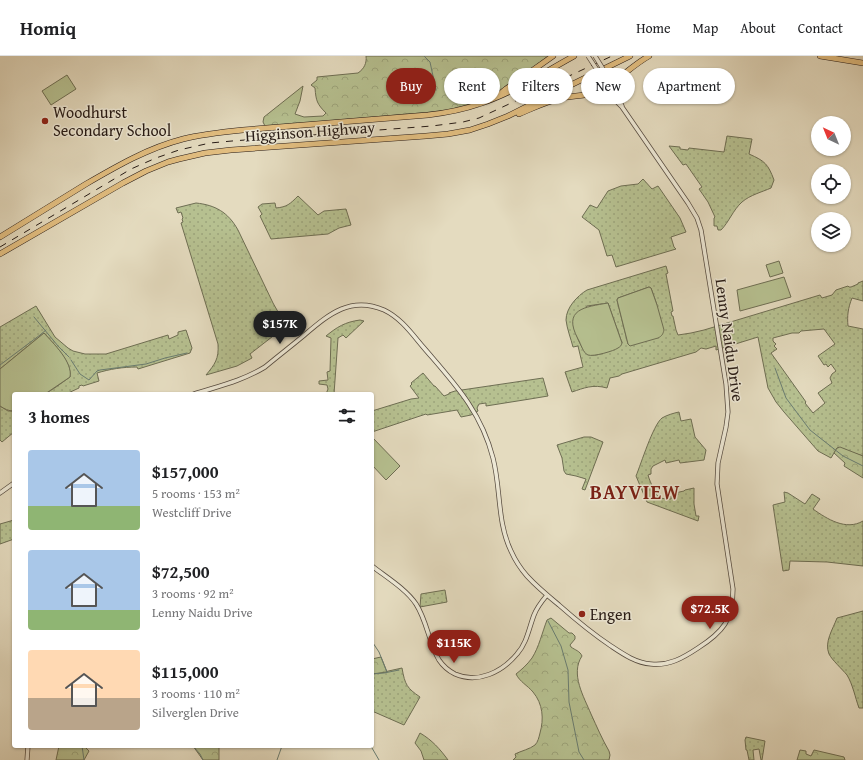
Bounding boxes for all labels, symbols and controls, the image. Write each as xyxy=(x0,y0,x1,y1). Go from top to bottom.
text: Homiq xyxy=(20,14,76,42)
text: Home xyxy=(636,18,671,38)
text: Map xyxy=(693,18,718,38)
text: About xyxy=(740,18,776,38)
text: Contact xyxy=(798,18,843,38)
chip: Buy xyxy=(386,68,436,104)
chip: Rent xyxy=(444,68,500,104)
chip: Filters xyxy=(508,68,573,104)
chip: New xyxy=(581,68,635,104)
chip: Apartment xyxy=(643,68,735,104)
place label: Woodhurst Secondary School xyxy=(53,100,172,142)
street label: Higginson Highway xyxy=(244,114,376,148)
marker: Woodhurst Secondary School xyxy=(40,116,50,126)
north arrow xyxy=(811,116,851,156)
map controls xyxy=(811,116,851,252)
button: locate xyxy=(811,164,851,204)
button: layers xyxy=(811,212,851,252)
street label: Lenny Naidu Drive xyxy=(709,277,751,403)
pin: $157K xyxy=(252,311,308,345)
text: $157K xyxy=(262,314,298,333)
text: 3 homes xyxy=(28,404,90,429)
icon: filters xyxy=(336,405,358,427)
text: $157,000 xyxy=(152,459,218,484)
icon: home xyxy=(60,466,108,514)
district label: BAYVIEW xyxy=(590,477,680,506)
text: 5 rooms · 153 m² xyxy=(152,484,240,503)
text: Westcliff Drive xyxy=(152,503,232,522)
text: $72,500 xyxy=(152,559,210,584)
icon: home xyxy=(60,566,108,614)
text: 3 rooms · 92 m² xyxy=(152,584,234,603)
pin: $72.5K xyxy=(677,596,743,630)
text: $72.5K xyxy=(691,599,729,618)
place label: Engen xyxy=(590,602,632,626)
text: Lenny Naidu Drive xyxy=(152,603,253,622)
marker: Engen xyxy=(577,609,587,619)
pin: $115K xyxy=(426,630,482,664)
text: $115K xyxy=(436,633,472,652)
text: $115,000 xyxy=(152,659,218,684)
icon: home xyxy=(60,666,108,714)
text: 3 rooms · 110 m² xyxy=(152,684,240,703)
text: Silverglen Drive xyxy=(152,703,239,722)

